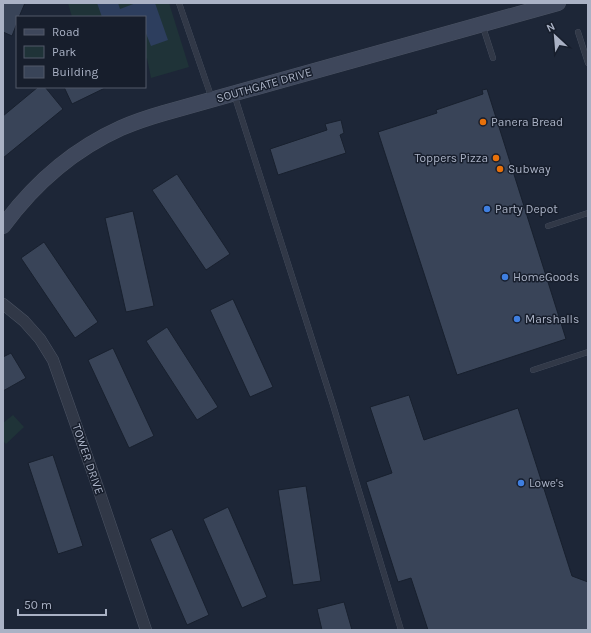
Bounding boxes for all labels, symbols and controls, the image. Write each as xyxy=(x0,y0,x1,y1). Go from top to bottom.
legend xyxy=(16,16,146,88)
north arrow xyxy=(535,16,575,56)
text: N xyxy=(544,20,557,35)
text: Road xyxy=(52,25,80,39)
text: Park xyxy=(52,45,77,59)
text: Building xyxy=(52,65,99,79)
street label: SOUTHGATE DRIVE xyxy=(215,65,313,105)
place label: Panera Bread xyxy=(491,115,563,129)
marker: Panera Bread xyxy=(478,117,488,127)
place label: Toppers Pizza xyxy=(414,151,488,165)
marker: Toppers Pizza xyxy=(491,153,501,163)
place label: Subway xyxy=(508,162,551,176)
marker: Subway xyxy=(495,164,505,174)
place label: Party Depot xyxy=(495,202,558,216)
marker: Party Depot xyxy=(482,204,492,214)
place label: HomeGoods xyxy=(513,270,579,284)
marker: HomeGoods xyxy=(500,272,510,282)
place label: Marshalls xyxy=(525,312,579,326)
marker: Marshalls xyxy=(512,314,522,324)
street label: TOWER DRIVE xyxy=(69,422,107,496)
place label: Lowe's xyxy=(529,476,564,490)
marker: Lowe's xyxy=(516,478,526,488)
scale bar xyxy=(18,591,106,617)
text: 50 m xyxy=(24,598,52,612)

